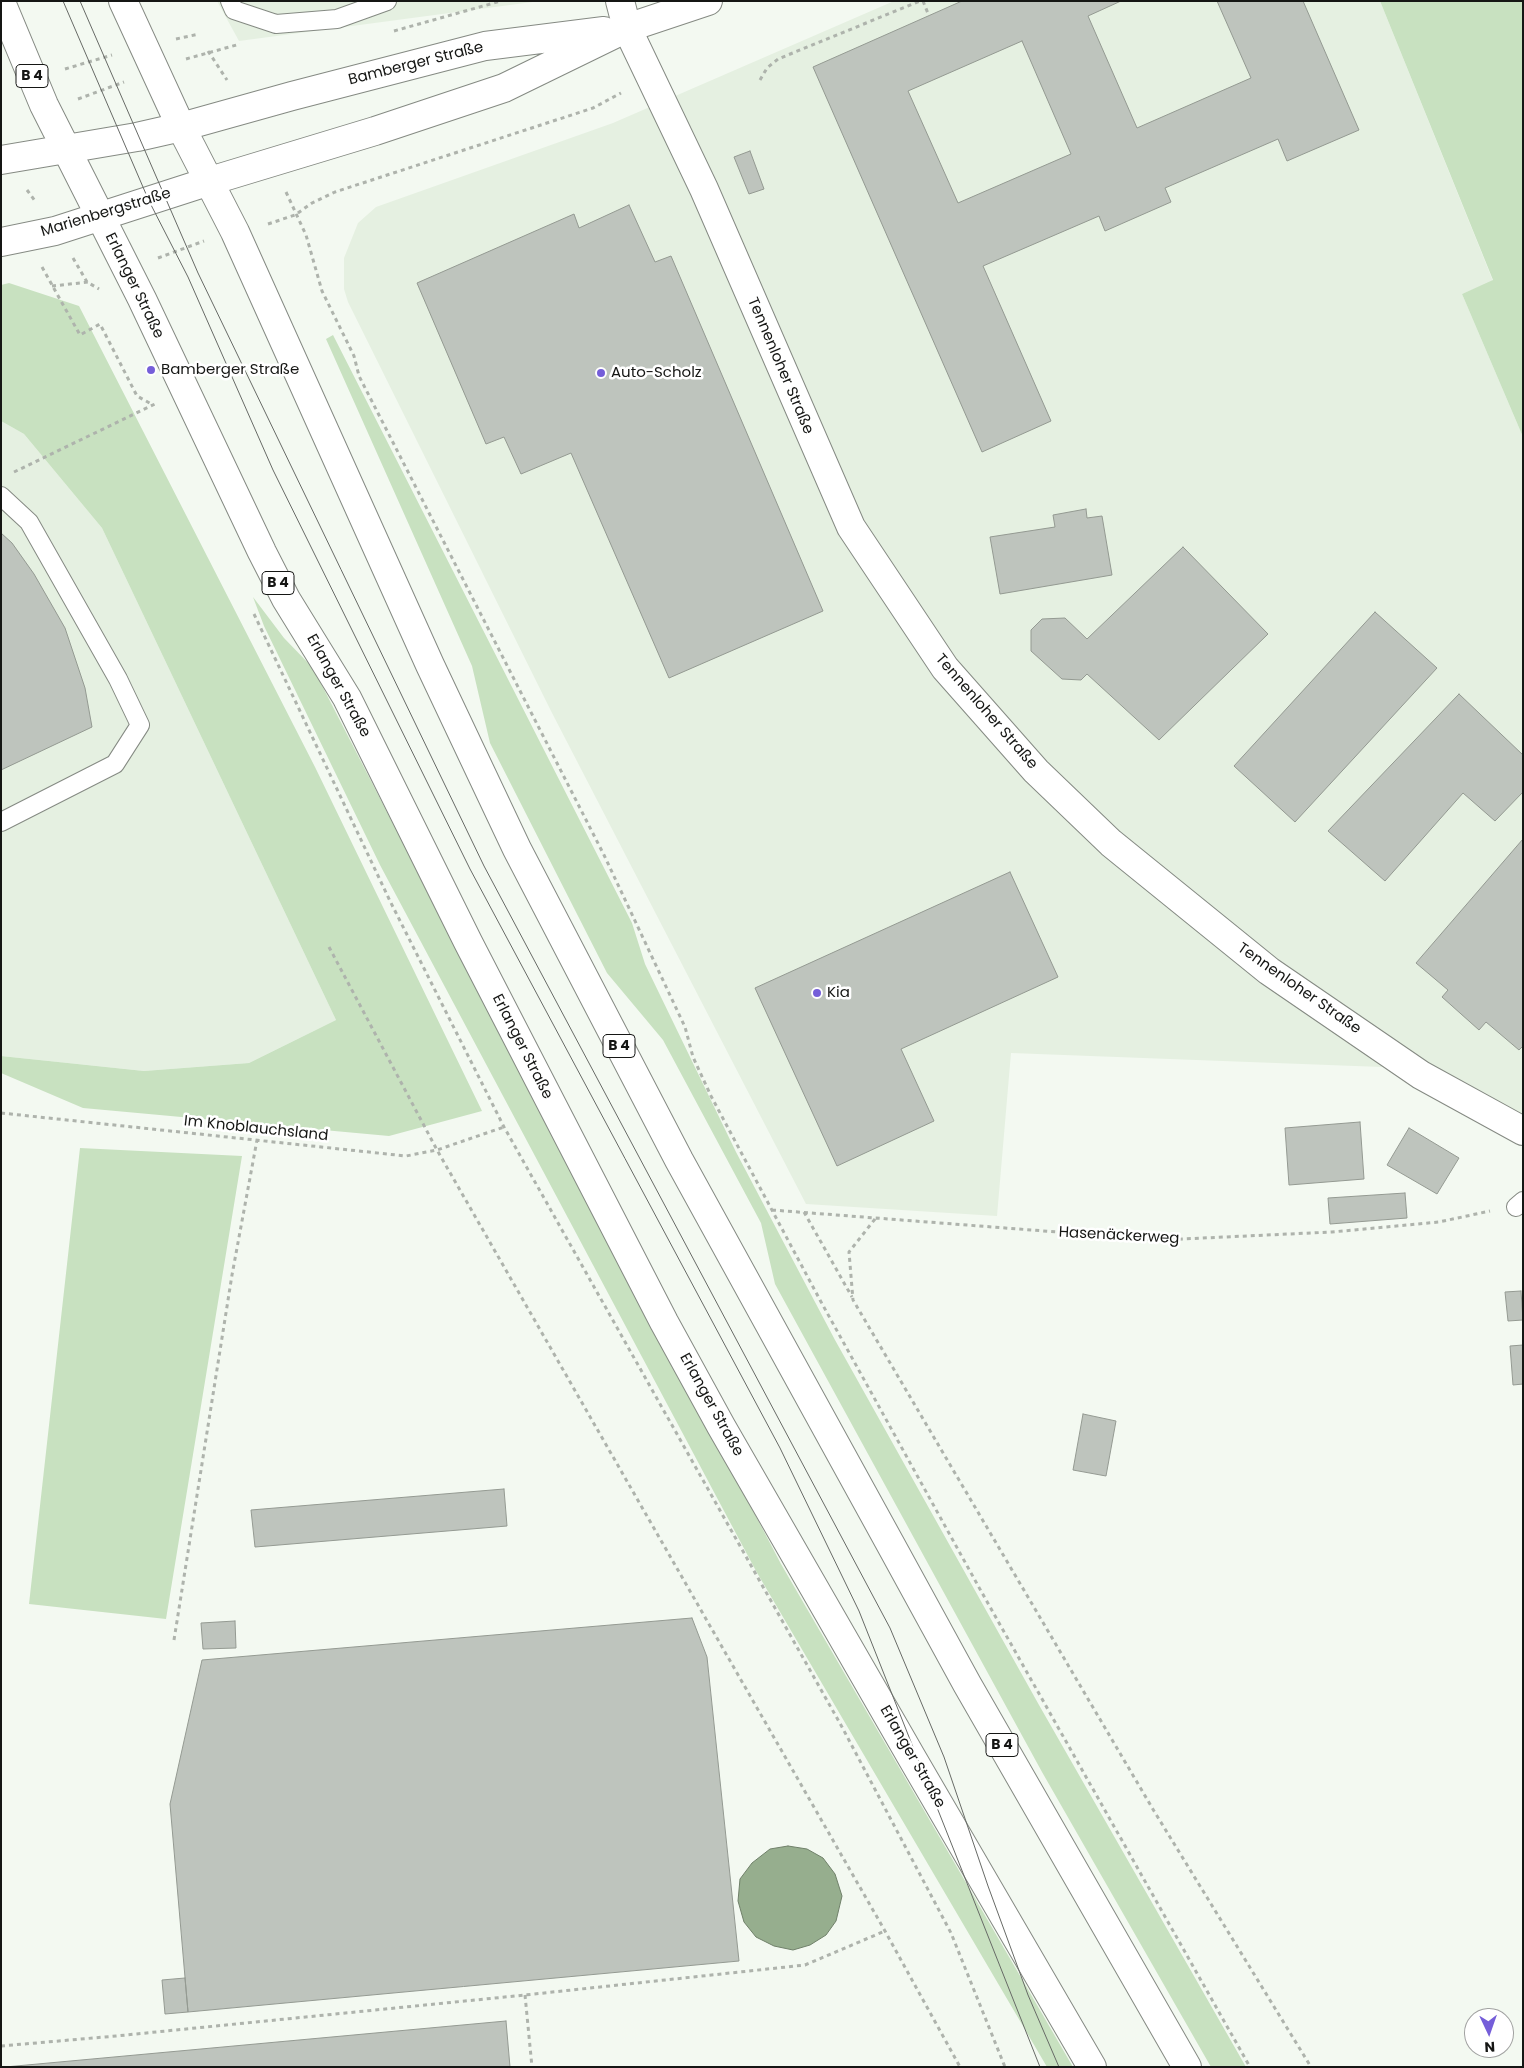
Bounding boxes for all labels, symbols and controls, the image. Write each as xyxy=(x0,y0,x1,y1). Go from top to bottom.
street label: Bamberger Straße xyxy=(347,39,485,89)
road number: B 4 xyxy=(16,64,48,88)
street label: Marienbergstraße xyxy=(39,185,173,241)
street label: Erlanger Straße xyxy=(101,230,167,342)
street label: Tennenloher Straße xyxy=(743,295,817,437)
place label: Bamberger Straße xyxy=(161,361,299,379)
marker: Bamberger Straße xyxy=(145,364,157,376)
place label: Auto-Scholz xyxy=(611,364,702,382)
marker: Auto-Scholz xyxy=(595,367,607,379)
road number: B 4 xyxy=(262,572,294,594)
street label: Erlanger Straße xyxy=(302,631,374,741)
street label: Tennenloher Straße xyxy=(931,651,1041,773)
street label: Tennenloher Straße xyxy=(1234,940,1364,1038)
place label: Kia xyxy=(827,984,850,1002)
marker: Kia xyxy=(811,987,823,999)
street label: Erlanger Straße xyxy=(488,992,556,1102)
road number: B 4 xyxy=(603,1034,635,1058)
street label: Im Knoblauchsland xyxy=(183,1112,329,1146)
street label: Hasenäckerweg xyxy=(1058,1224,1180,1248)
street label: Erlanger Straße xyxy=(675,1350,747,1460)
street label: Erlanger Straße xyxy=(875,1703,949,1811)
road number: B 4 xyxy=(986,1734,1018,1756)
north arrow xyxy=(1464,2008,1514,2058)
text: N xyxy=(1484,2037,1496,2057)

